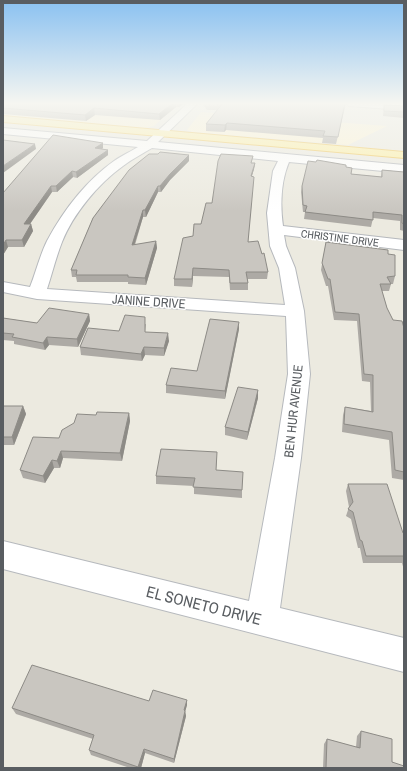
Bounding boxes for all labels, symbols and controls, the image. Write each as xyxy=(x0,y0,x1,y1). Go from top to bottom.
street label: CHRISTINE DRIVE xyxy=(300,226,380,250)
street label: JANINE DRIVE xyxy=(112,290,186,313)
street label: BEN HUR AVENUE xyxy=(280,364,307,458)
street label: EL SONETO DRIVE xyxy=(144,580,264,630)

